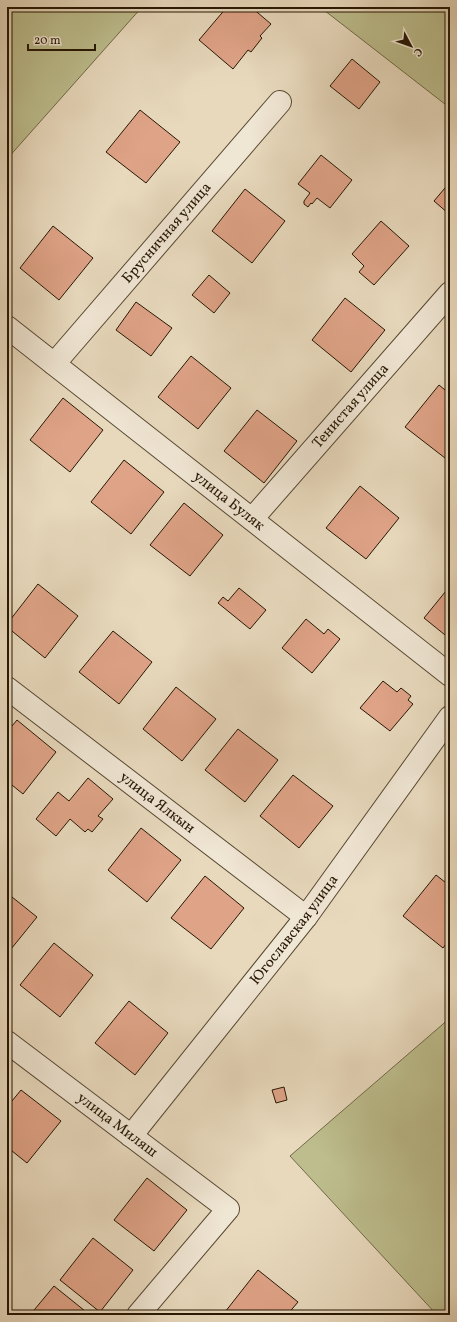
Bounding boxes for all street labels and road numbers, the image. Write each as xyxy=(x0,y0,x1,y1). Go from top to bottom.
street label: Брусничная улица xyxy=(117,178,217,288)
street label: Тенистая улица xyxy=(308,359,394,453)
street label: улица Буляк xyxy=(189,466,269,536)
street label: улица Ялкын xyxy=(115,767,199,839)
street label: Югославская улица xyxy=(245,871,344,989)
street label: улица Миляш xyxy=(72,1088,162,1163)

